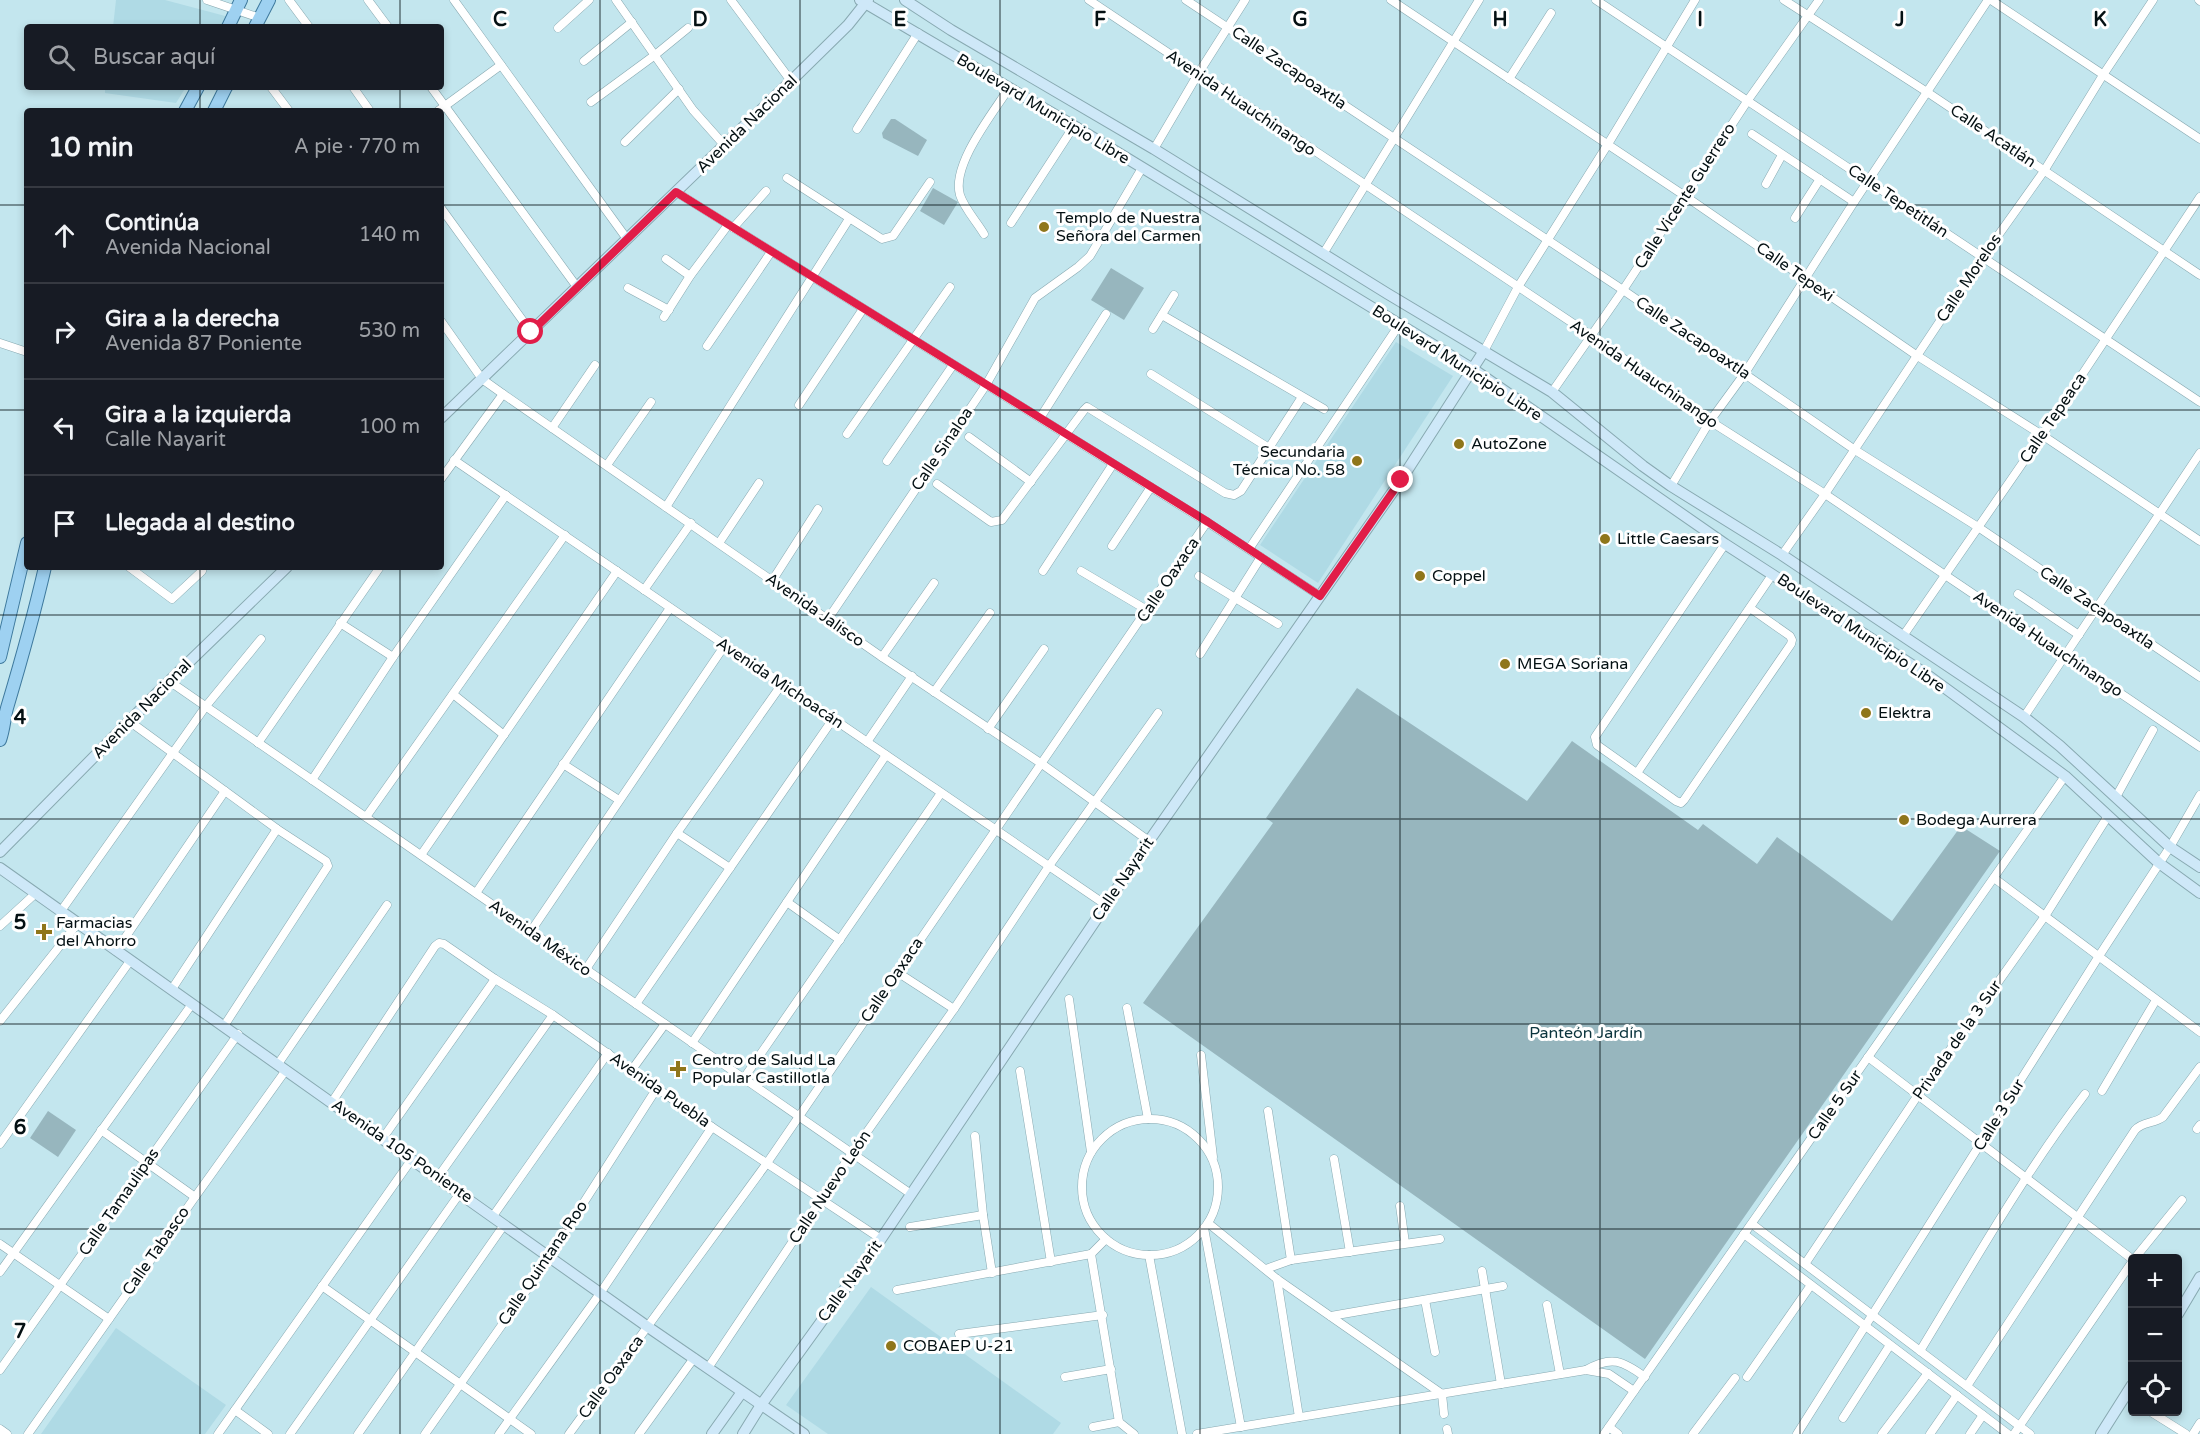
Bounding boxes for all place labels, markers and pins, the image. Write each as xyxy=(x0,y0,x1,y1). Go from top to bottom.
place label: Templo de Nuestra Señora del Carmen xyxy=(1056,208,1201,246)
marker: Templo de Nuestra Señora del Carmen xyxy=(1037,220,1051,234)
place label: AutoZone xyxy=(1471,434,1547,454)
marker: AutoZone xyxy=(1452,437,1466,451)
place label: Secundaria Técnica No. 58 xyxy=(1233,442,1345,480)
marker: Secundaria Técnica No. 58 xyxy=(1350,454,1364,468)
place label: Little Caesars xyxy=(1617,529,1719,549)
marker: Little Caesars xyxy=(1598,532,1612,546)
place label: Coppel xyxy=(1432,566,1486,586)
marker: Coppel xyxy=(1413,569,1427,583)
place label: MEGA Soriana xyxy=(1517,654,1628,674)
marker: MEGA Soriana xyxy=(1498,657,1512,671)
place label: Elektra xyxy=(1878,703,1931,723)
marker: Elektra xyxy=(1859,706,1873,720)
place label: Bodega Aurrera xyxy=(1916,810,2037,830)
marker: Bodega Aurrera xyxy=(1897,813,1911,827)
place label: Farmacias del Ahorro xyxy=(56,913,136,951)
marker: Farmacias del Ahorro xyxy=(37,925,51,939)
place label: Centro de Salud La Popular Castillotla xyxy=(692,1050,836,1088)
marker: Centro de Salud La Popular Castillotla xyxy=(669,1060,687,1078)
place label: COBAEP U-21 xyxy=(903,1336,1014,1356)
marker: COBAEP U-21 xyxy=(884,1339,898,1353)

